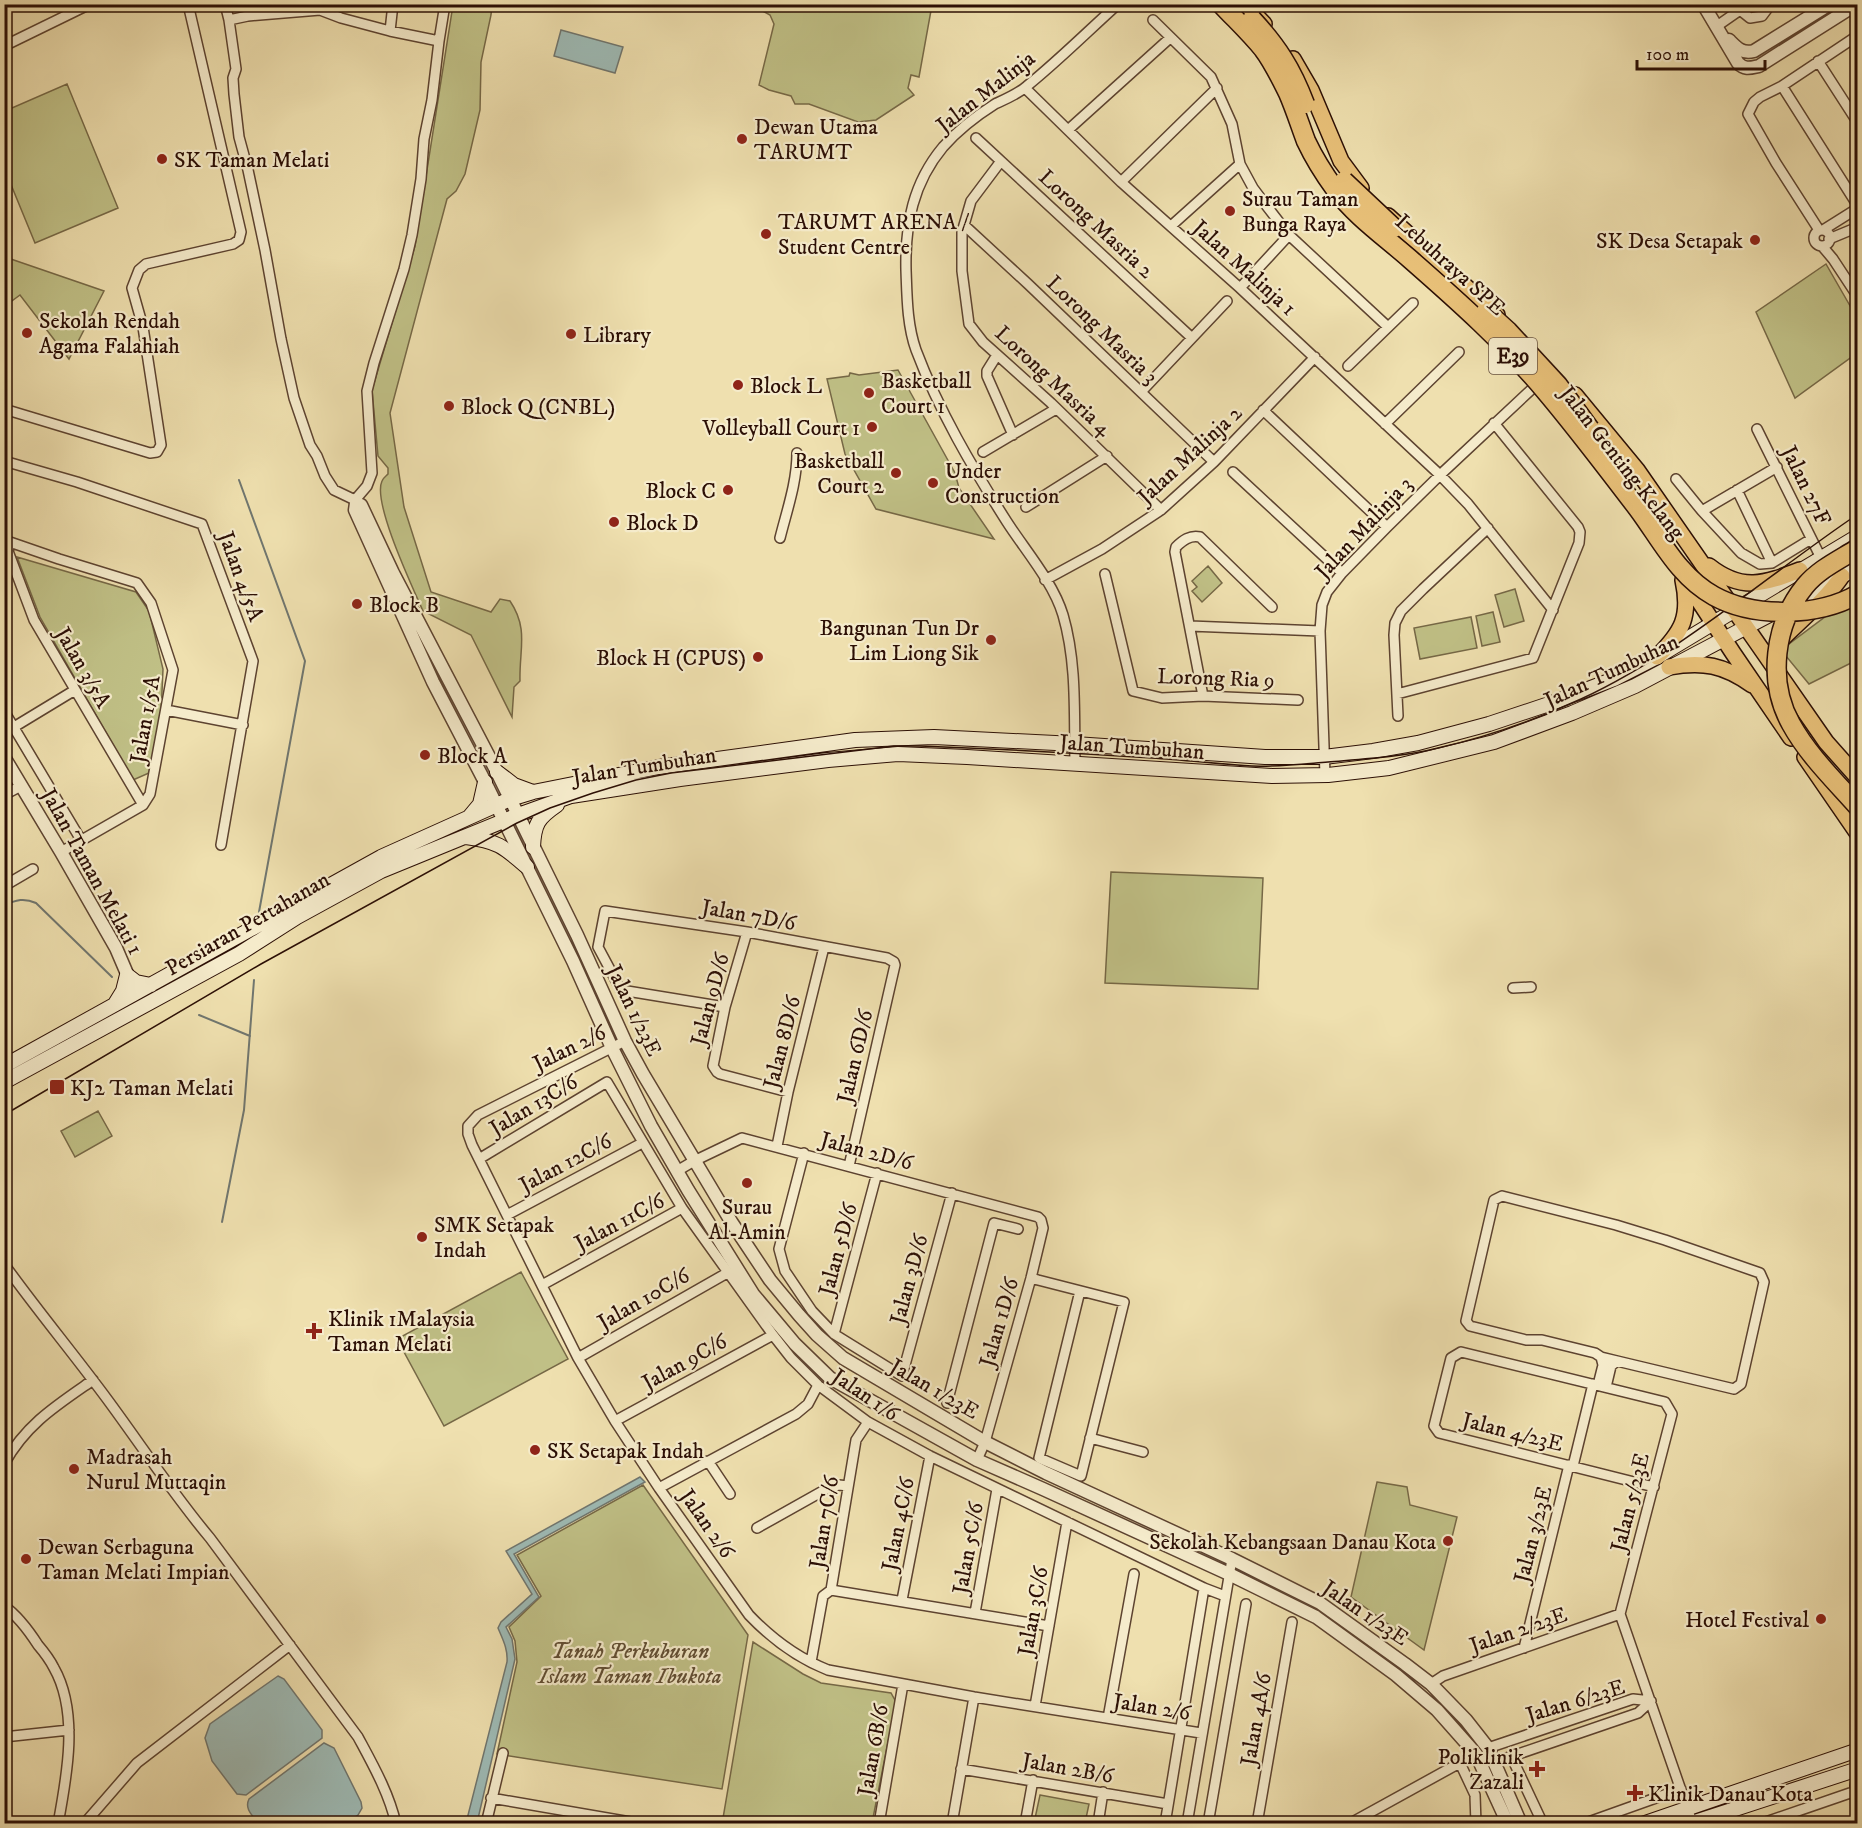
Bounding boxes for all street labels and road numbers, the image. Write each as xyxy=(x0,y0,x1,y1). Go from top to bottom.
street label: Jalan Malinja xyxy=(930,45,1041,140)
street label: Lorong Masria 2 xyxy=(1033,164,1159,285)
street label: Lebuhraya SPE xyxy=(1389,208,1511,322)
street label: Jalan Malinja 1 xyxy=(1185,213,1302,322)
street label: Lorong Masria 3 xyxy=(1040,270,1164,390)
street label: Lorong Masria 4 xyxy=(989,320,1118,443)
road number: E39 xyxy=(1489,338,1537,374)
street label: Jalan Genting Kelang xyxy=(1552,379,1690,545)
street label: Jalan Malinja 2 xyxy=(1131,400,1248,512)
street label: Jalan 27F xyxy=(1774,440,1837,530)
street label: Jalan Malinja 3 xyxy=(1308,471,1419,586)
street label: Jalan 4/5A xyxy=(211,526,270,626)
street label: Jalan 3/5A xyxy=(48,621,117,714)
street label: Jalan Tumbuhan xyxy=(1538,628,1684,715)
street label: Lorong Ria 9 xyxy=(1157,663,1275,694)
street label: Jalan 1/5A xyxy=(124,672,167,767)
street label: Jalan Tumbuhan xyxy=(1057,729,1206,766)
street label: Jalan Tumbuhan xyxy=(568,742,719,791)
street label: Jalan Taman Melati 1 xyxy=(34,782,149,960)
street label: Persiaran Pertahanan xyxy=(161,866,335,982)
street label: Jalan 7D/6 xyxy=(698,894,800,937)
street label: Jalan 9D/6 xyxy=(685,949,736,1051)
street label: Jalan 1/23E xyxy=(599,959,667,1061)
street label: Jalan 8D/6 xyxy=(757,992,807,1093)
street label: Jalan 6D/6 xyxy=(831,1005,880,1108)
street label: Jalan 2/6 xyxy=(527,1018,612,1078)
street label: Jalan 13C/6 xyxy=(483,1068,584,1143)
street label: Jalan 2D/6 xyxy=(816,1126,917,1177)
street label: Jalan 12C/6 xyxy=(513,1127,618,1200)
street label: Jalan 11C/6 xyxy=(568,1187,671,1258)
street label: Jalan 5D/6 xyxy=(813,1199,864,1301)
street label: Jalan 3D/6 xyxy=(884,1230,935,1329)
street label: Jalan 10C/6 xyxy=(591,1261,696,1337)
street label: Jalan 1D/6 xyxy=(973,1273,1025,1372)
street label: Jalan 9C/6 xyxy=(636,1327,733,1398)
street label: Jalan 1/23E xyxy=(883,1352,984,1426)
street label: Jalan 1/6 xyxy=(825,1362,905,1428)
street label: Jalan 4/23E xyxy=(1457,1406,1566,1458)
street label: Jalan 5/23E xyxy=(1605,1450,1656,1557)
street label: Jalan 7C/6 xyxy=(804,1472,845,1572)
street label: Jalan 4C/6 xyxy=(876,1474,921,1575)
street label: Jalan 2/6 xyxy=(672,1482,741,1565)
street label: Jalan 3/23E xyxy=(1508,1483,1558,1587)
street label: Jalan 5C/6 xyxy=(947,1499,990,1598)
street label: Jalan 3C/6 xyxy=(1012,1563,1055,1660)
street label: Jalan 1/23E xyxy=(1315,1573,1414,1652)
street label: Jalan 2/23E xyxy=(1464,1601,1571,1660)
street label: Jalan 4A/6 xyxy=(1235,1669,1278,1770)
street label: Jalan 6/23E xyxy=(1521,1674,1628,1730)
street label: Jalan 2/6 xyxy=(1109,1688,1194,1727)
street label: Jalan 6B/6 xyxy=(852,1701,895,1800)
street label: Jalan 2B/6 xyxy=(1018,1747,1117,1790)

